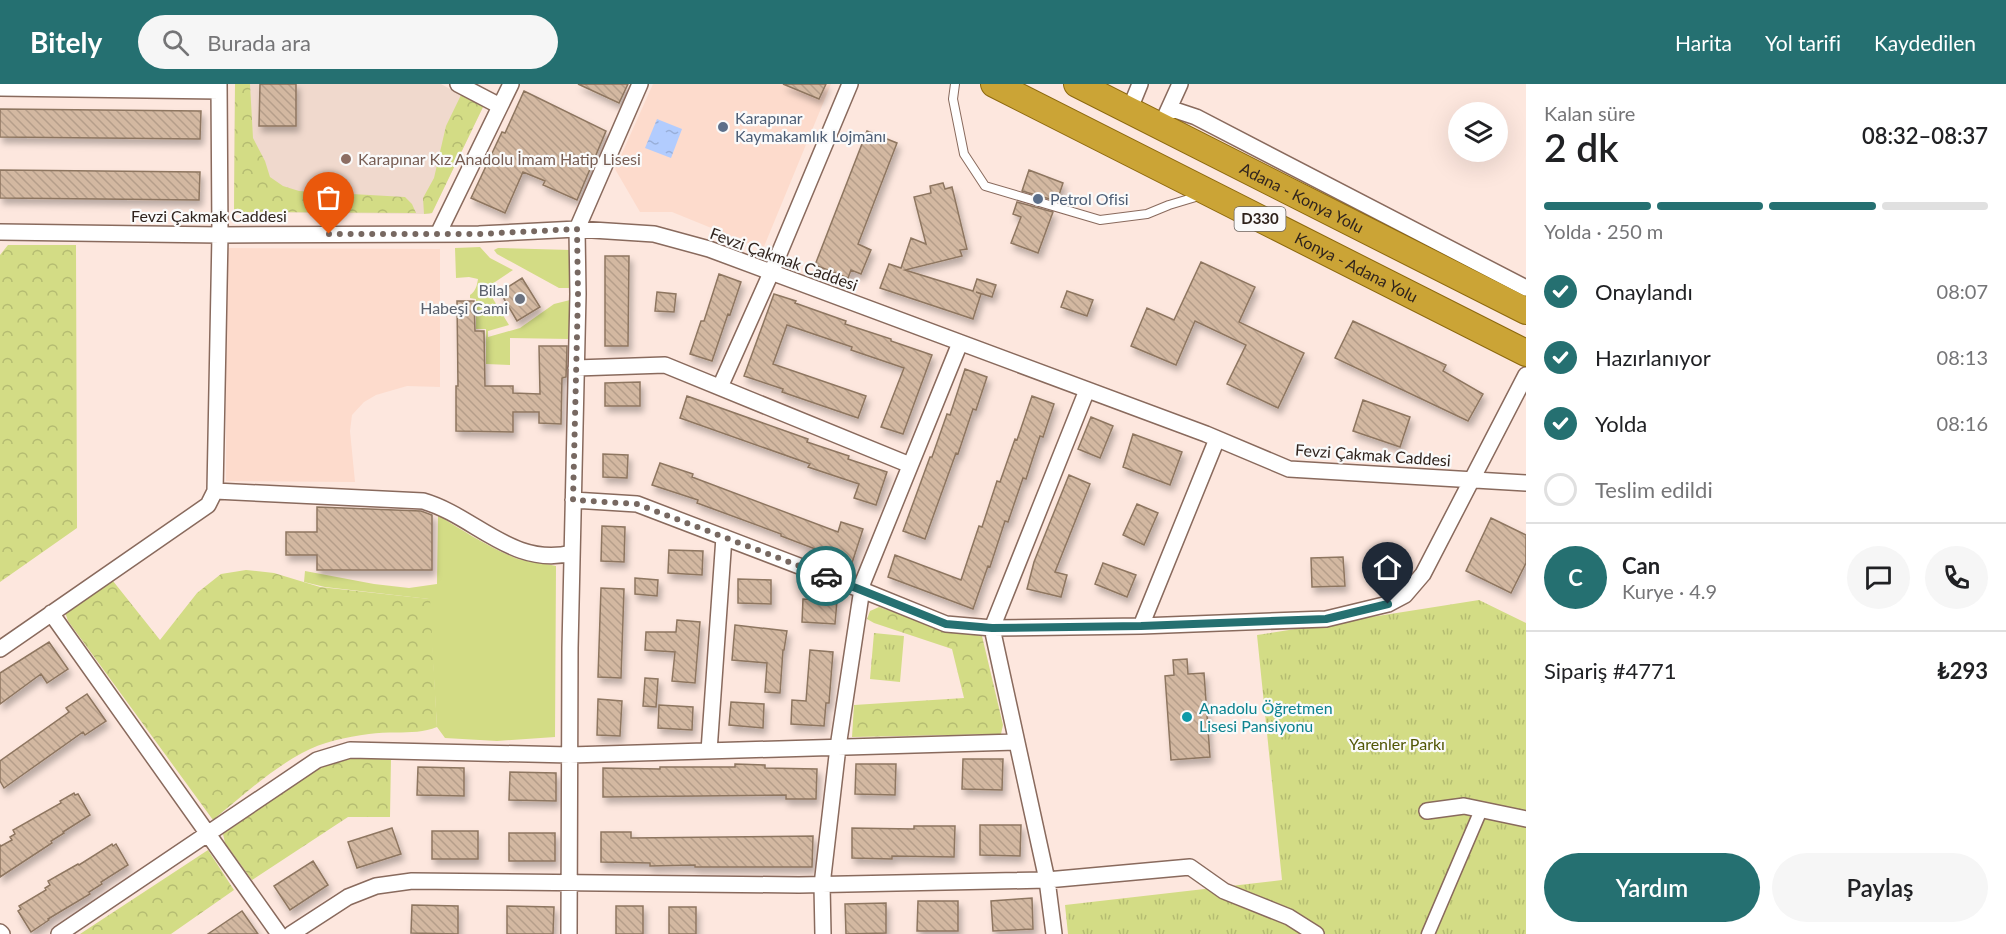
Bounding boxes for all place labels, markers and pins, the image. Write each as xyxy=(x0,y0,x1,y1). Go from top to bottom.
place label: Karapınar Kaymakamlık Lojmanı xyxy=(735,108,886,145)
marker: Karapınar Kaymakamlık Lojmanı xyxy=(716,120,730,134)
place label: Karapınar Kız Anadolu İmam Hatip Lisesi xyxy=(358,149,641,168)
marker: Karapınar Kız Anadolu İmam Hatip Lisesi xyxy=(339,152,353,166)
pin xyxy=(303,172,354,234)
place label: Petrol Ofisi xyxy=(1050,189,1129,208)
marker: Petrol Ofisi xyxy=(1031,192,1045,206)
place label: Bilal Habeşi Cami xyxy=(420,280,508,317)
marker: Bilal Habeşi Cami xyxy=(513,292,527,306)
pin xyxy=(1362,542,1413,604)
place label: Anadolu Öğretmen Lisesi Pansiyonu xyxy=(1199,698,1333,735)
marker: Anadolu Öğretmen Lisesi Pansiyonu xyxy=(1180,710,1194,724)

